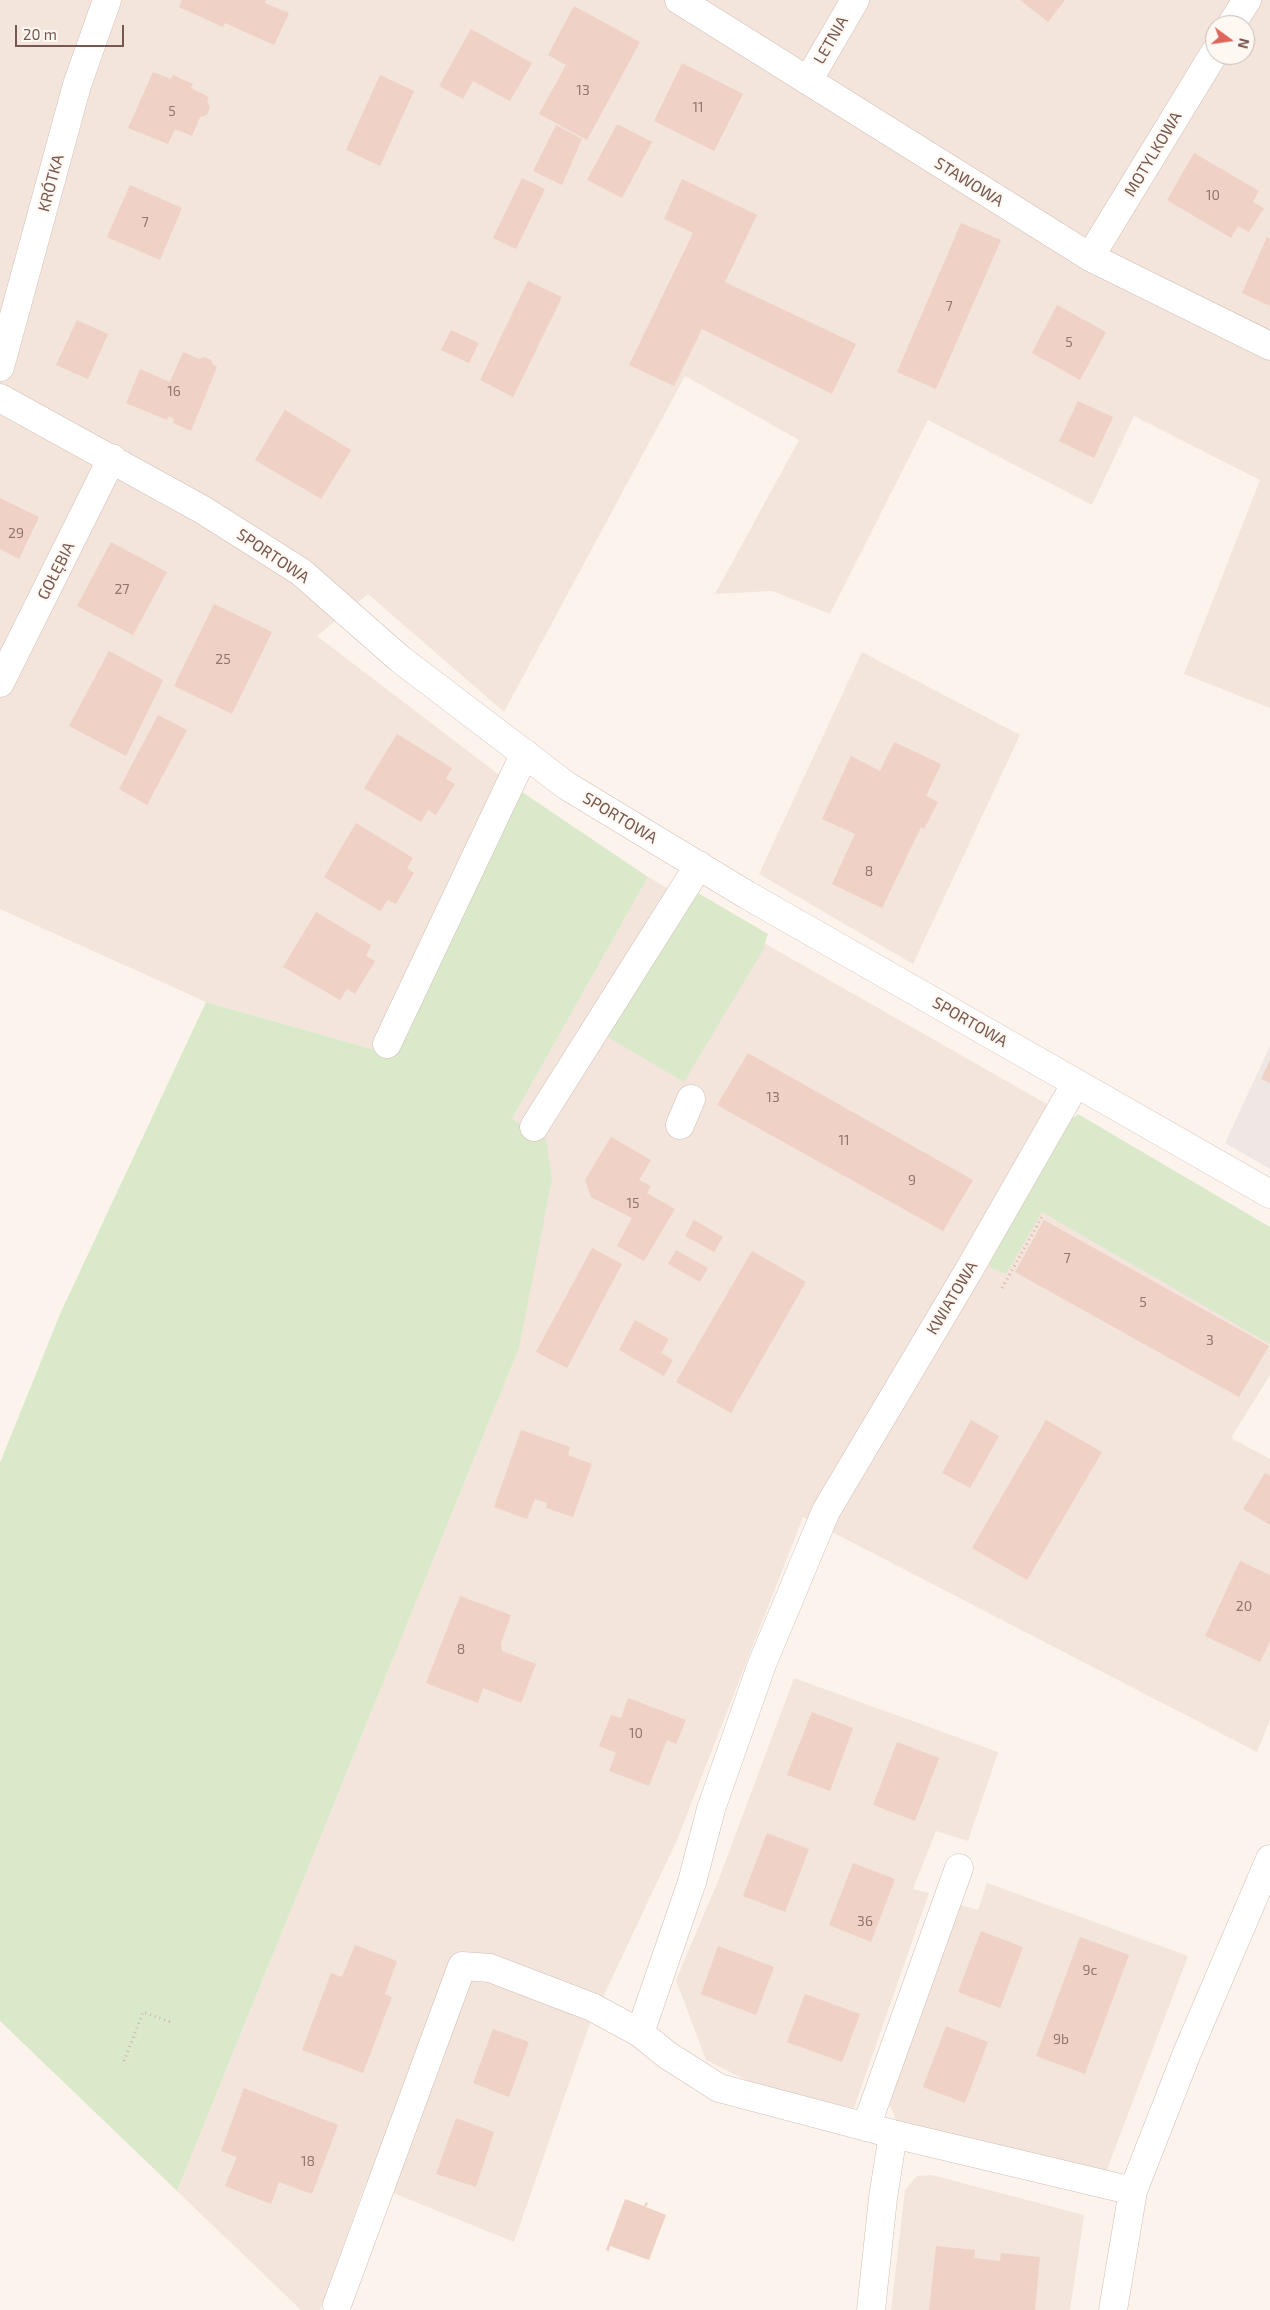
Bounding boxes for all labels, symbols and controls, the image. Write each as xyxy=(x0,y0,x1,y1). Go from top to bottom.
street label: LETNIA xyxy=(810,13,852,67)
scale bar xyxy=(18,15,126,47)
north arrow xyxy=(1205,15,1255,65)
text: 20 m xyxy=(23,25,57,43)
text: N xyxy=(1235,37,1254,50)
house number: 13 xyxy=(576,82,590,98)
house number: 11 xyxy=(692,99,704,115)
house number: 5 xyxy=(168,103,176,119)
street label: MOTYLKOWA xyxy=(1120,108,1186,200)
street label: KRÓTKA xyxy=(34,152,68,214)
street label: STAWOWA xyxy=(931,153,1007,211)
house number: 10 xyxy=(1206,187,1220,203)
house number: 7 xyxy=(141,214,149,230)
house number: 7 xyxy=(945,298,953,314)
house number: 5 xyxy=(1065,334,1073,350)
house number: 16 xyxy=(167,383,181,399)
house number: 29 xyxy=(8,525,24,541)
street label: SPORTOWA xyxy=(233,525,313,587)
street label: GOŁĘBIA xyxy=(33,539,79,603)
house number: 27 xyxy=(114,581,130,597)
house number: 25 xyxy=(215,651,231,667)
street label: SPORTOWA xyxy=(579,788,661,848)
house number: 8 xyxy=(865,863,873,879)
street label: SPORTOWA xyxy=(929,993,1011,1051)
house number: 13 xyxy=(766,1089,780,1105)
house number: 11 xyxy=(838,1132,850,1148)
house number: 9 xyxy=(908,1172,916,1188)
house number: 15 xyxy=(626,1195,640,1211)
house number: 7 xyxy=(1063,1250,1071,1266)
street label: KWIATOWA xyxy=(923,1258,981,1338)
house number: 5 xyxy=(1139,1294,1147,1310)
house number: 3 xyxy=(1206,1332,1214,1348)
house number: 20 xyxy=(1236,1598,1252,1614)
house number: 8 xyxy=(457,1641,465,1657)
house number: 10 xyxy=(629,1725,643,1741)
house number: 36 xyxy=(857,1913,873,1929)
house number: 9c xyxy=(1083,1962,1097,1978)
house number: 9b xyxy=(1053,2031,1069,2047)
house number: 18 xyxy=(301,2153,315,2169)

